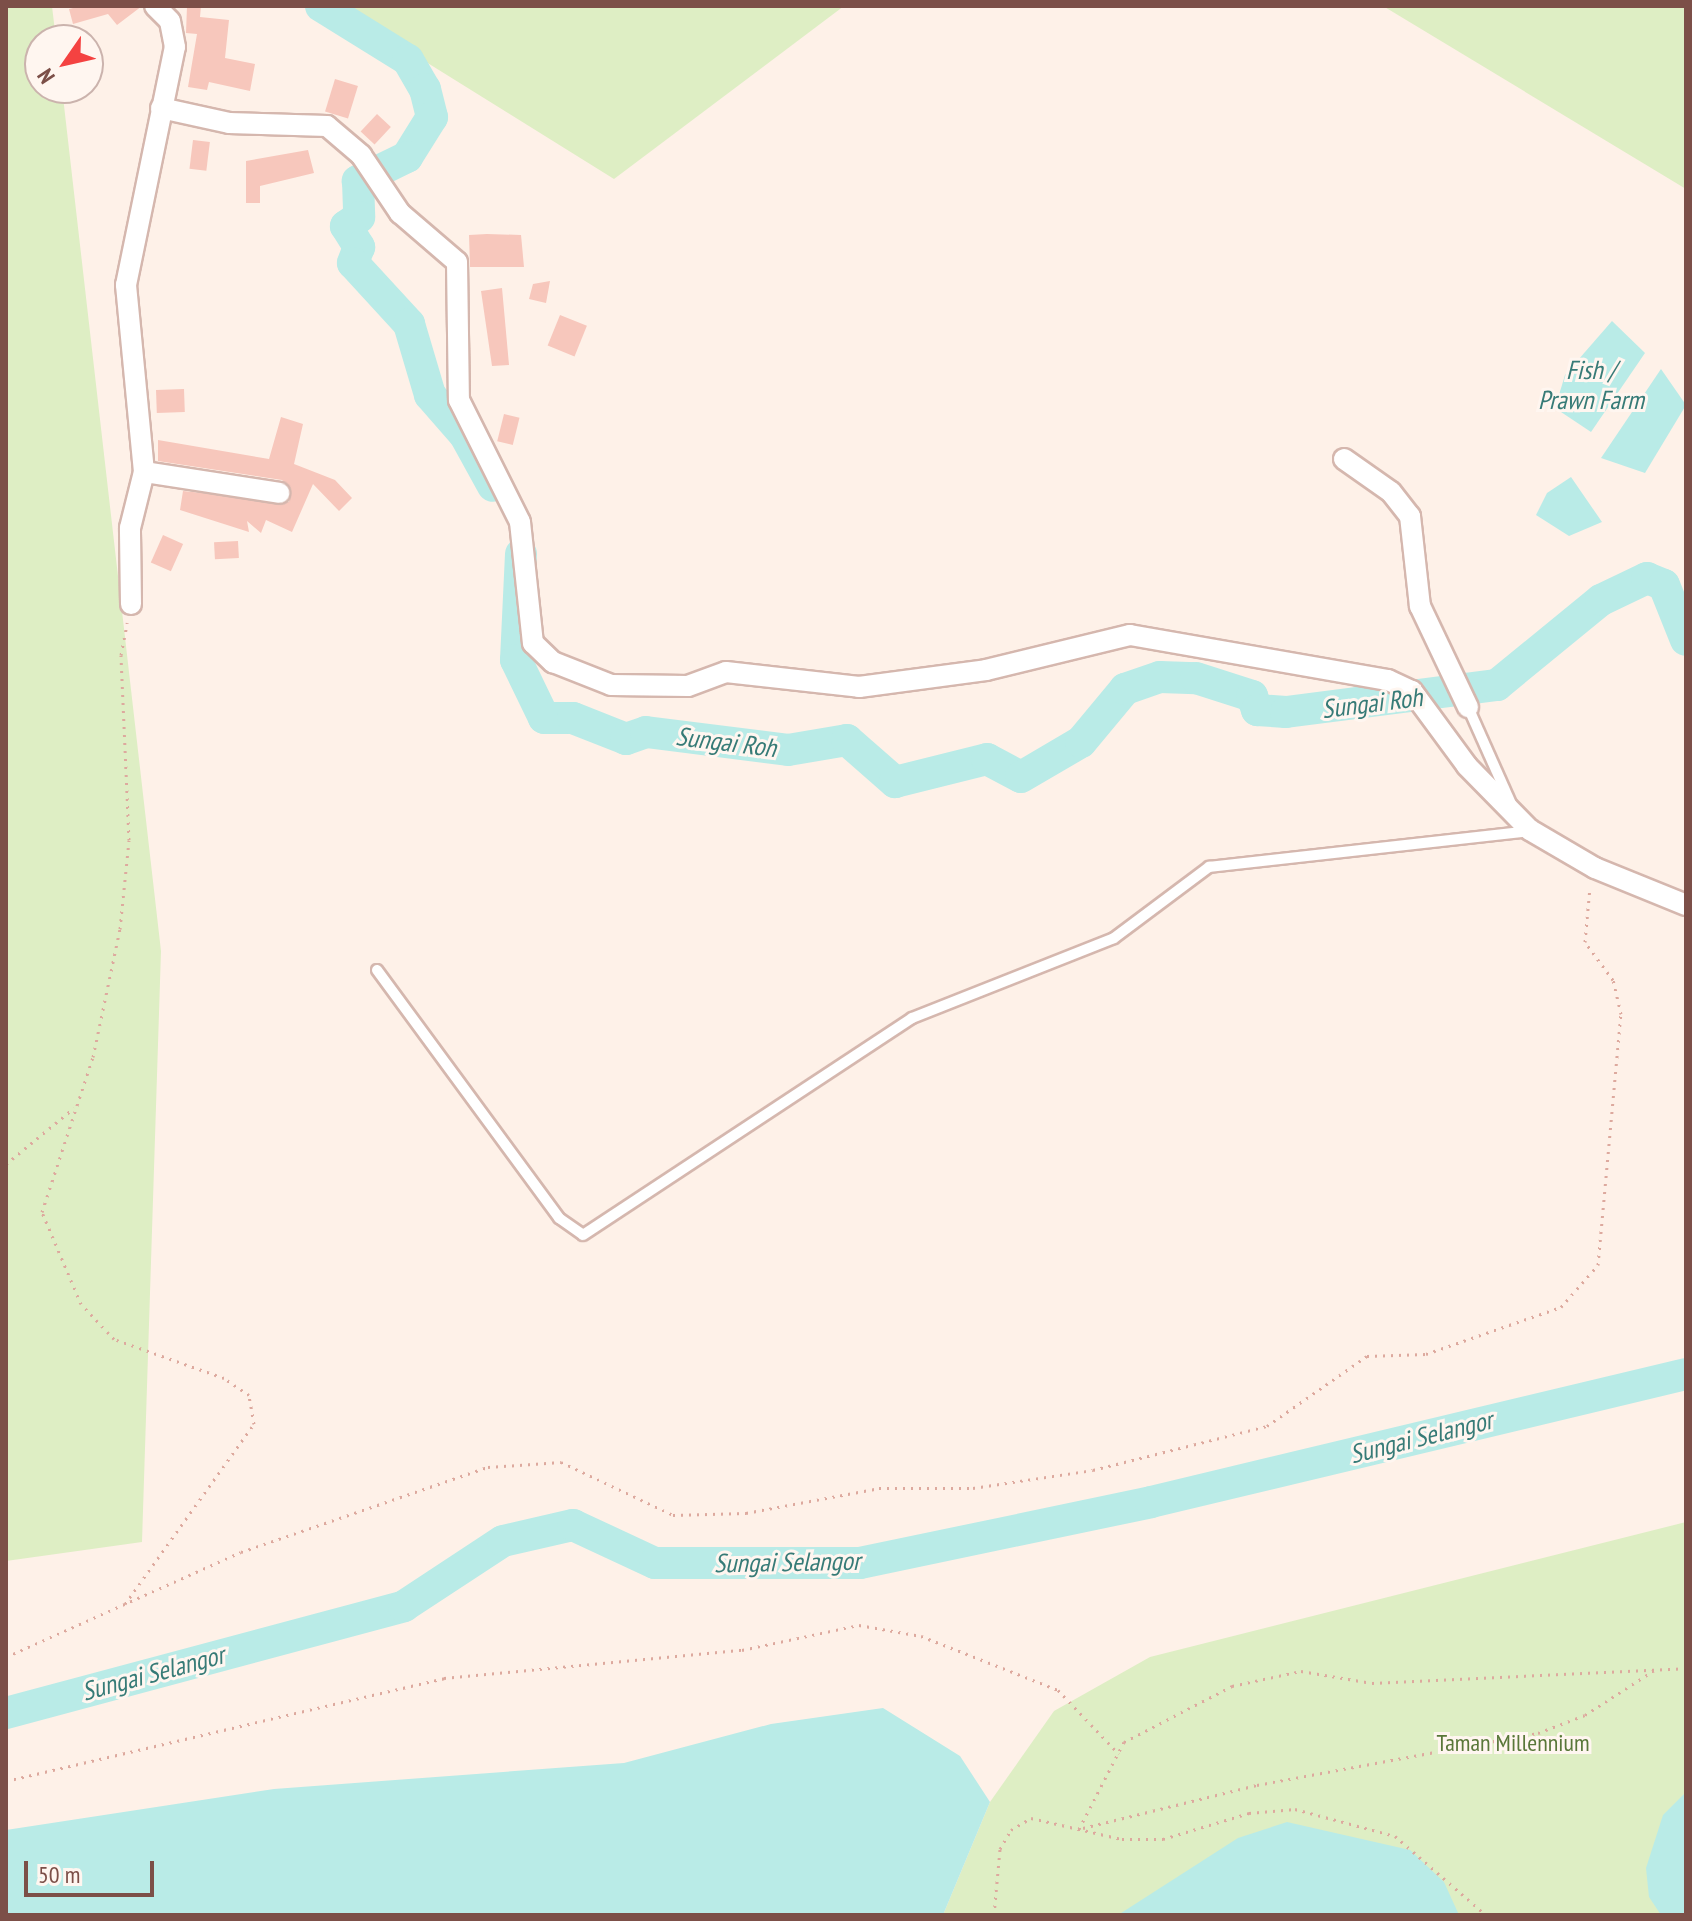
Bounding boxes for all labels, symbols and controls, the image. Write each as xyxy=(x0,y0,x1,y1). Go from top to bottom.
north arrow xyxy=(24,24,104,104)
text: N xyxy=(31,64,61,89)
water label: Fish / Prawn Farm xyxy=(1538,354,1644,416)
water label: Sungai Roh xyxy=(1320,681,1424,725)
water label: Sungai Roh xyxy=(674,720,778,764)
water label: Sungai Selangor xyxy=(1346,1404,1496,1470)
water label: Sungai Selangor xyxy=(714,1545,860,1579)
water label: Sungai Selangor xyxy=(78,1639,228,1707)
park label: Taman Millennium xyxy=(1436,1729,1590,1757)
scale bar xyxy=(28,1845,158,1895)
text: 50 m xyxy=(38,1859,80,1890)

